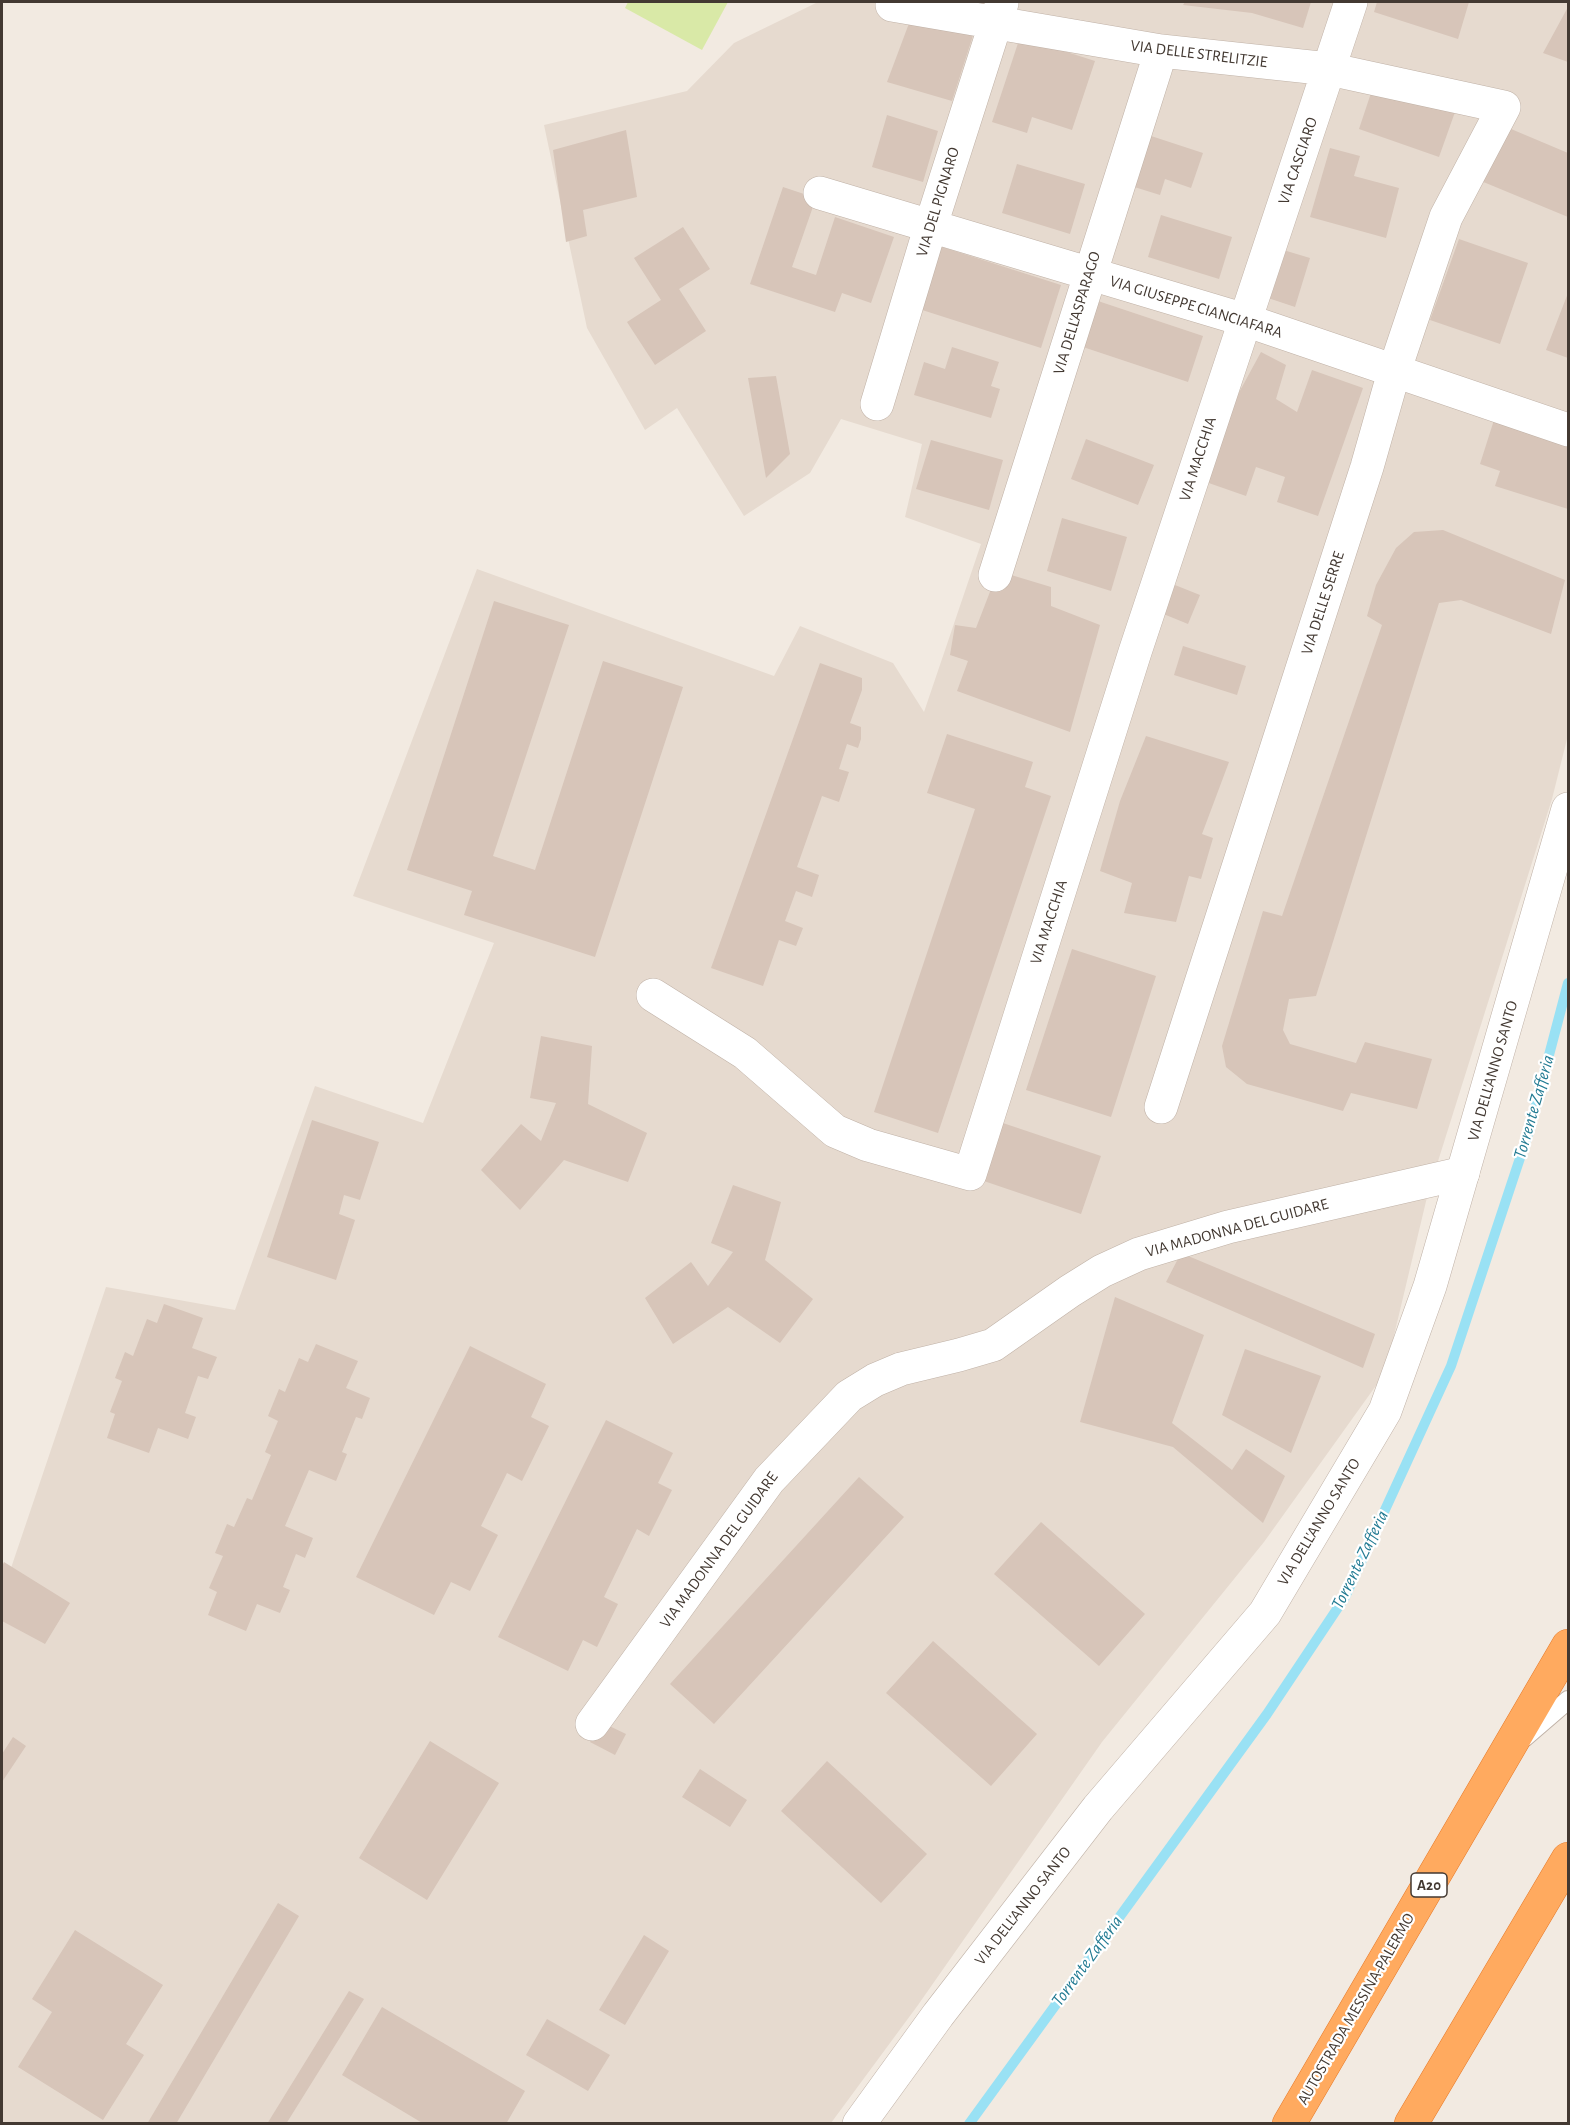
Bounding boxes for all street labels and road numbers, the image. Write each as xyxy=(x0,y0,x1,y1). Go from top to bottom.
street label: VIA DELLE STRELITZIE xyxy=(1130,36,1268,72)
street label: VIA CASCIARO xyxy=(1274,115,1322,207)
street label: VIA DEL PIGNARO xyxy=(912,145,964,259)
street label: VIA DELL'ASPARAGO xyxy=(1049,249,1105,377)
street label: VIA GIUSEPPE CIANCIAFARA xyxy=(1107,272,1285,342)
street label: VIA MACCHIA xyxy=(1175,414,1221,504)
street label: VIA DELLE SERRE xyxy=(1297,549,1349,657)
street label: VIA MACCHIA xyxy=(1026,877,1072,967)
street label: VIA DELL'ANNO SANTO xyxy=(1464,999,1522,1143)
street label: VIA MADONNA DEL GUIDARE xyxy=(1143,1194,1331,1262)
street label: VIA DELL'ANNO SANTO xyxy=(1273,1455,1365,1589)
street label: VIA MADONNA DEL GUIDARE xyxy=(656,1468,782,1632)
street label: VIA DELL'ANNO SANTO xyxy=(971,1843,1075,1969)
road number: A20 xyxy=(1411,1873,1447,1897)
street label: AUTOSTRADA MESSINA-PALERMO xyxy=(1293,1910,1419,2108)

